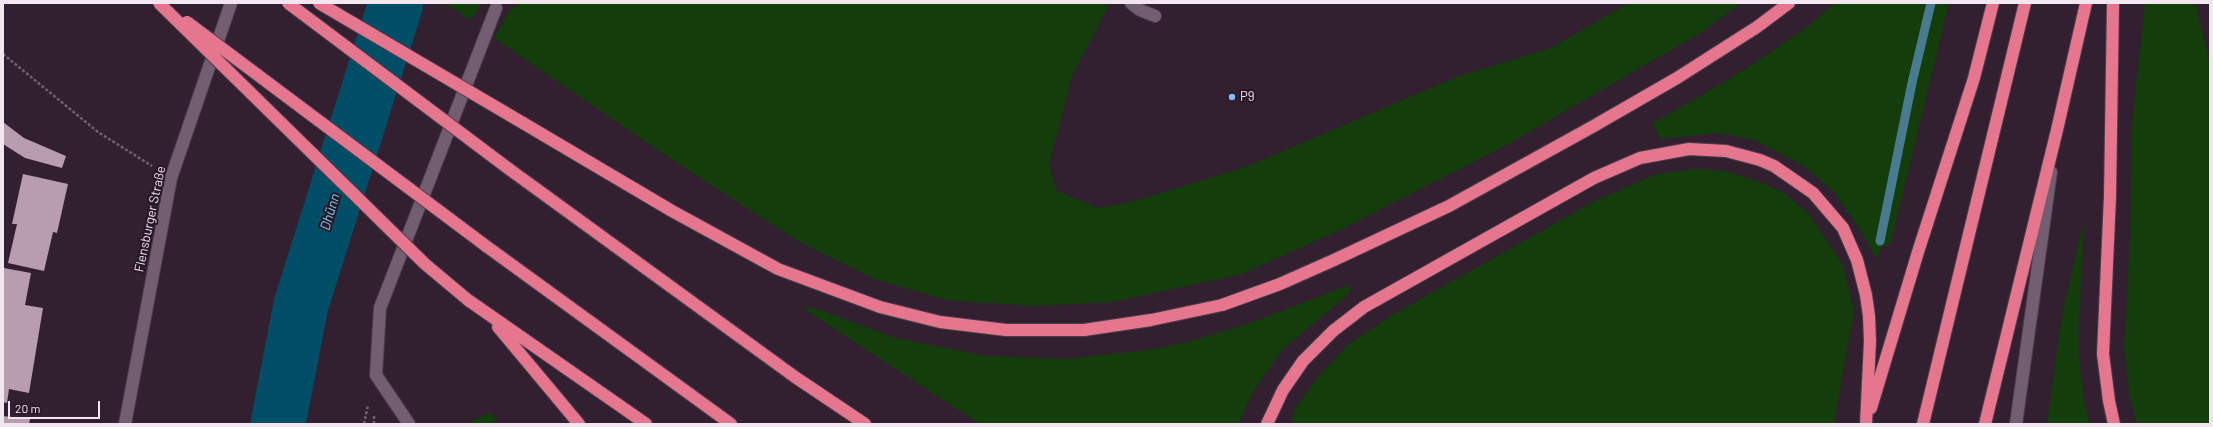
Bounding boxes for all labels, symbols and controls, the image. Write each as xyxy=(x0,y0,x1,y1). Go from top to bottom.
place label: P9 xyxy=(1240,89,1254,105)
marker: P9 xyxy=(1227,92,1237,102)
street label: Flensburger Straße xyxy=(131,164,169,274)
water label: Dhünn xyxy=(316,192,344,232)
scale bar xyxy=(10,393,102,419)
text: 20 m xyxy=(15,401,41,415)

